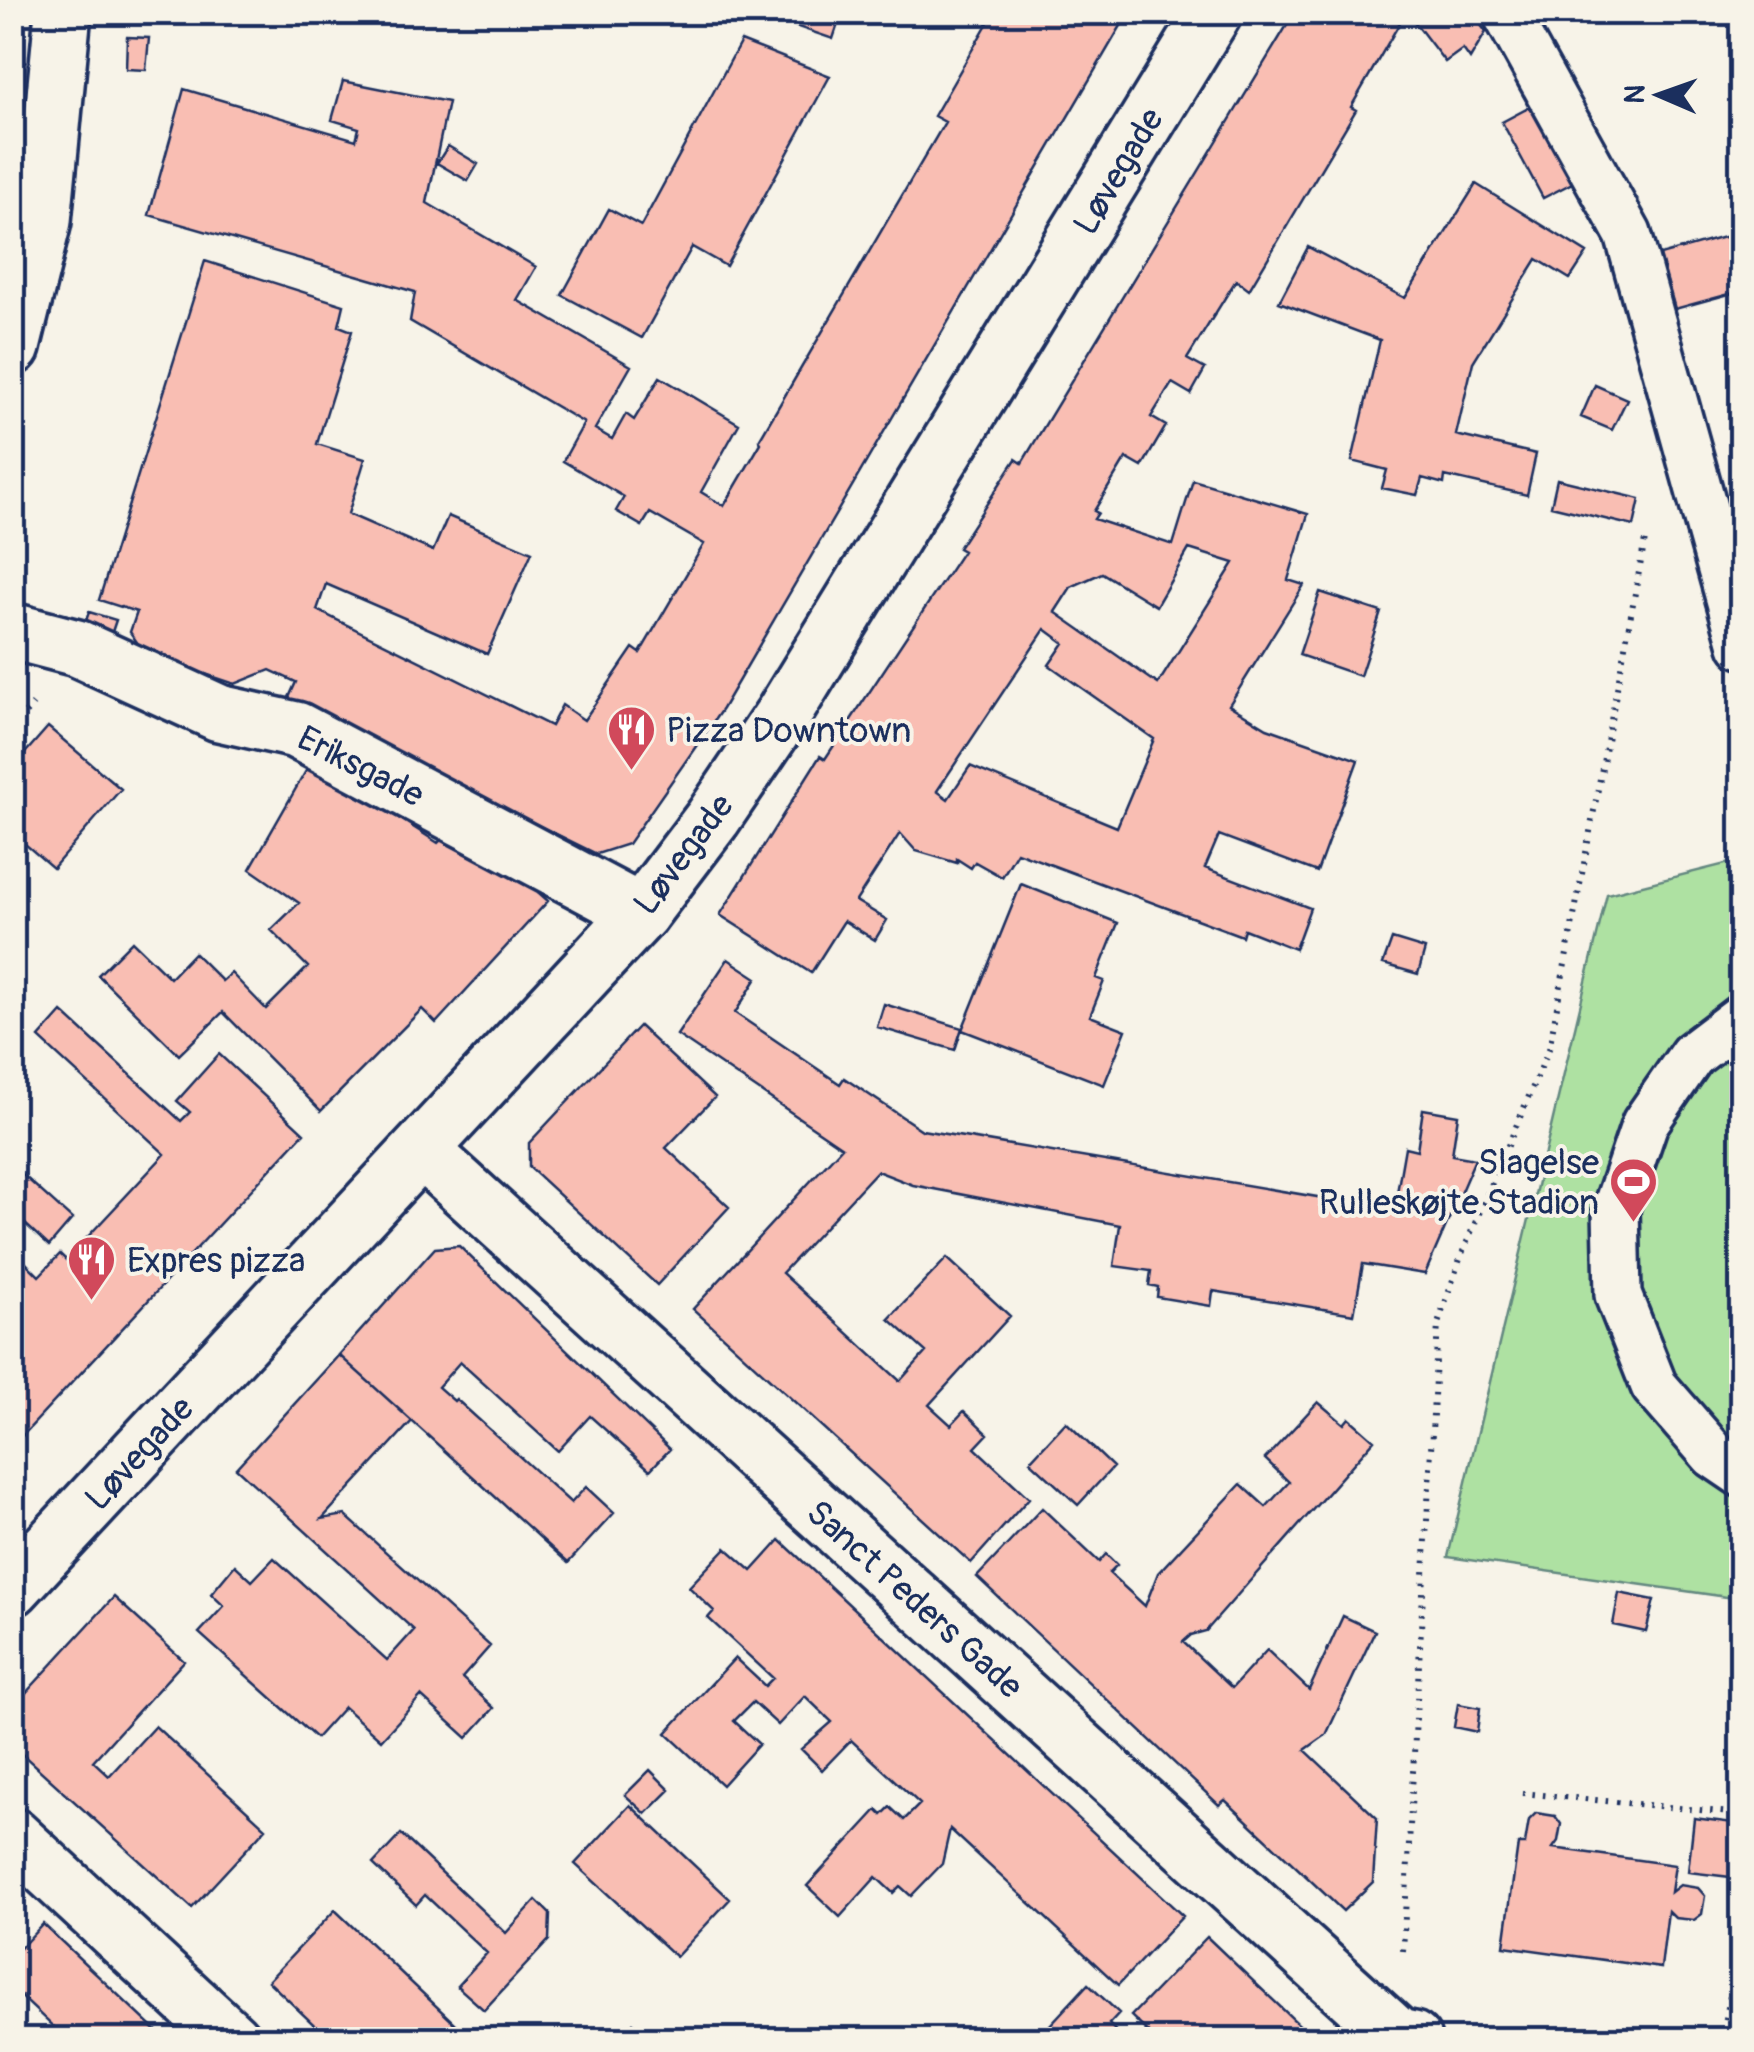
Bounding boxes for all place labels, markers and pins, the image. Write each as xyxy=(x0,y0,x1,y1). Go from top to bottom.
restaurant icon: Pizza Downtown xyxy=(605,704,657,772)
place label: Pizza Downtown xyxy=(666,709,911,753)
place label: Slagelse Rulleskøjte Stadion xyxy=(1319,1141,1599,1225)
sports icon: Slagelse Rulleskøjte Stadion xyxy=(1608,1156,1660,1224)
restaurant icon: Expres pizza xyxy=(66,1234,118,1302)
place label: Expres pizza xyxy=(127,1239,305,1283)

